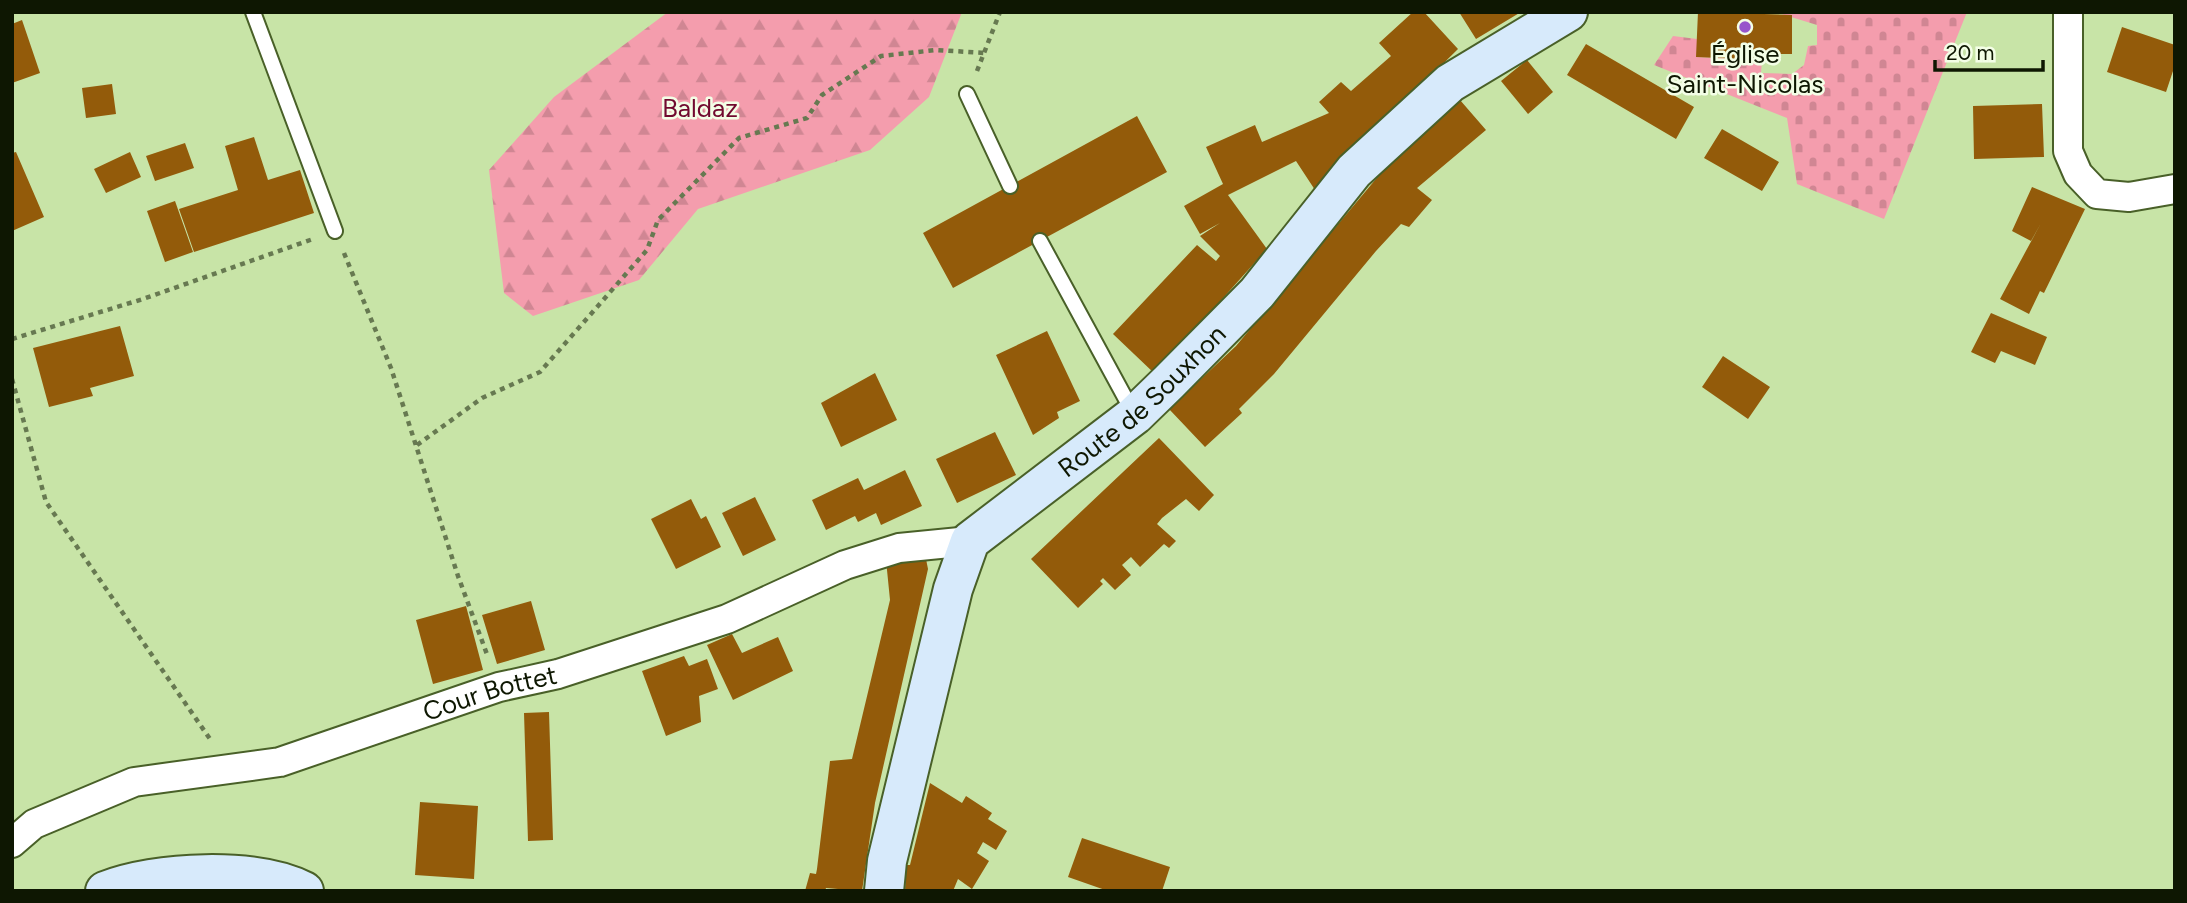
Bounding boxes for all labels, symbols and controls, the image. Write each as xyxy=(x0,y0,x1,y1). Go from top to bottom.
marker: Église Saint-Nicolas xyxy=(1737,19,1753,35)
scale bar xyxy=(1935,28,2044,72)
place label: Église Saint-Nicolas xyxy=(1667,38,1823,100)
text: 20 m xyxy=(1946,40,1994,65)
park label: Baldaz xyxy=(662,92,738,124)
street label: Route de Souxhon xyxy=(1052,318,1233,484)
street label: Cour Bottet xyxy=(419,659,560,728)

